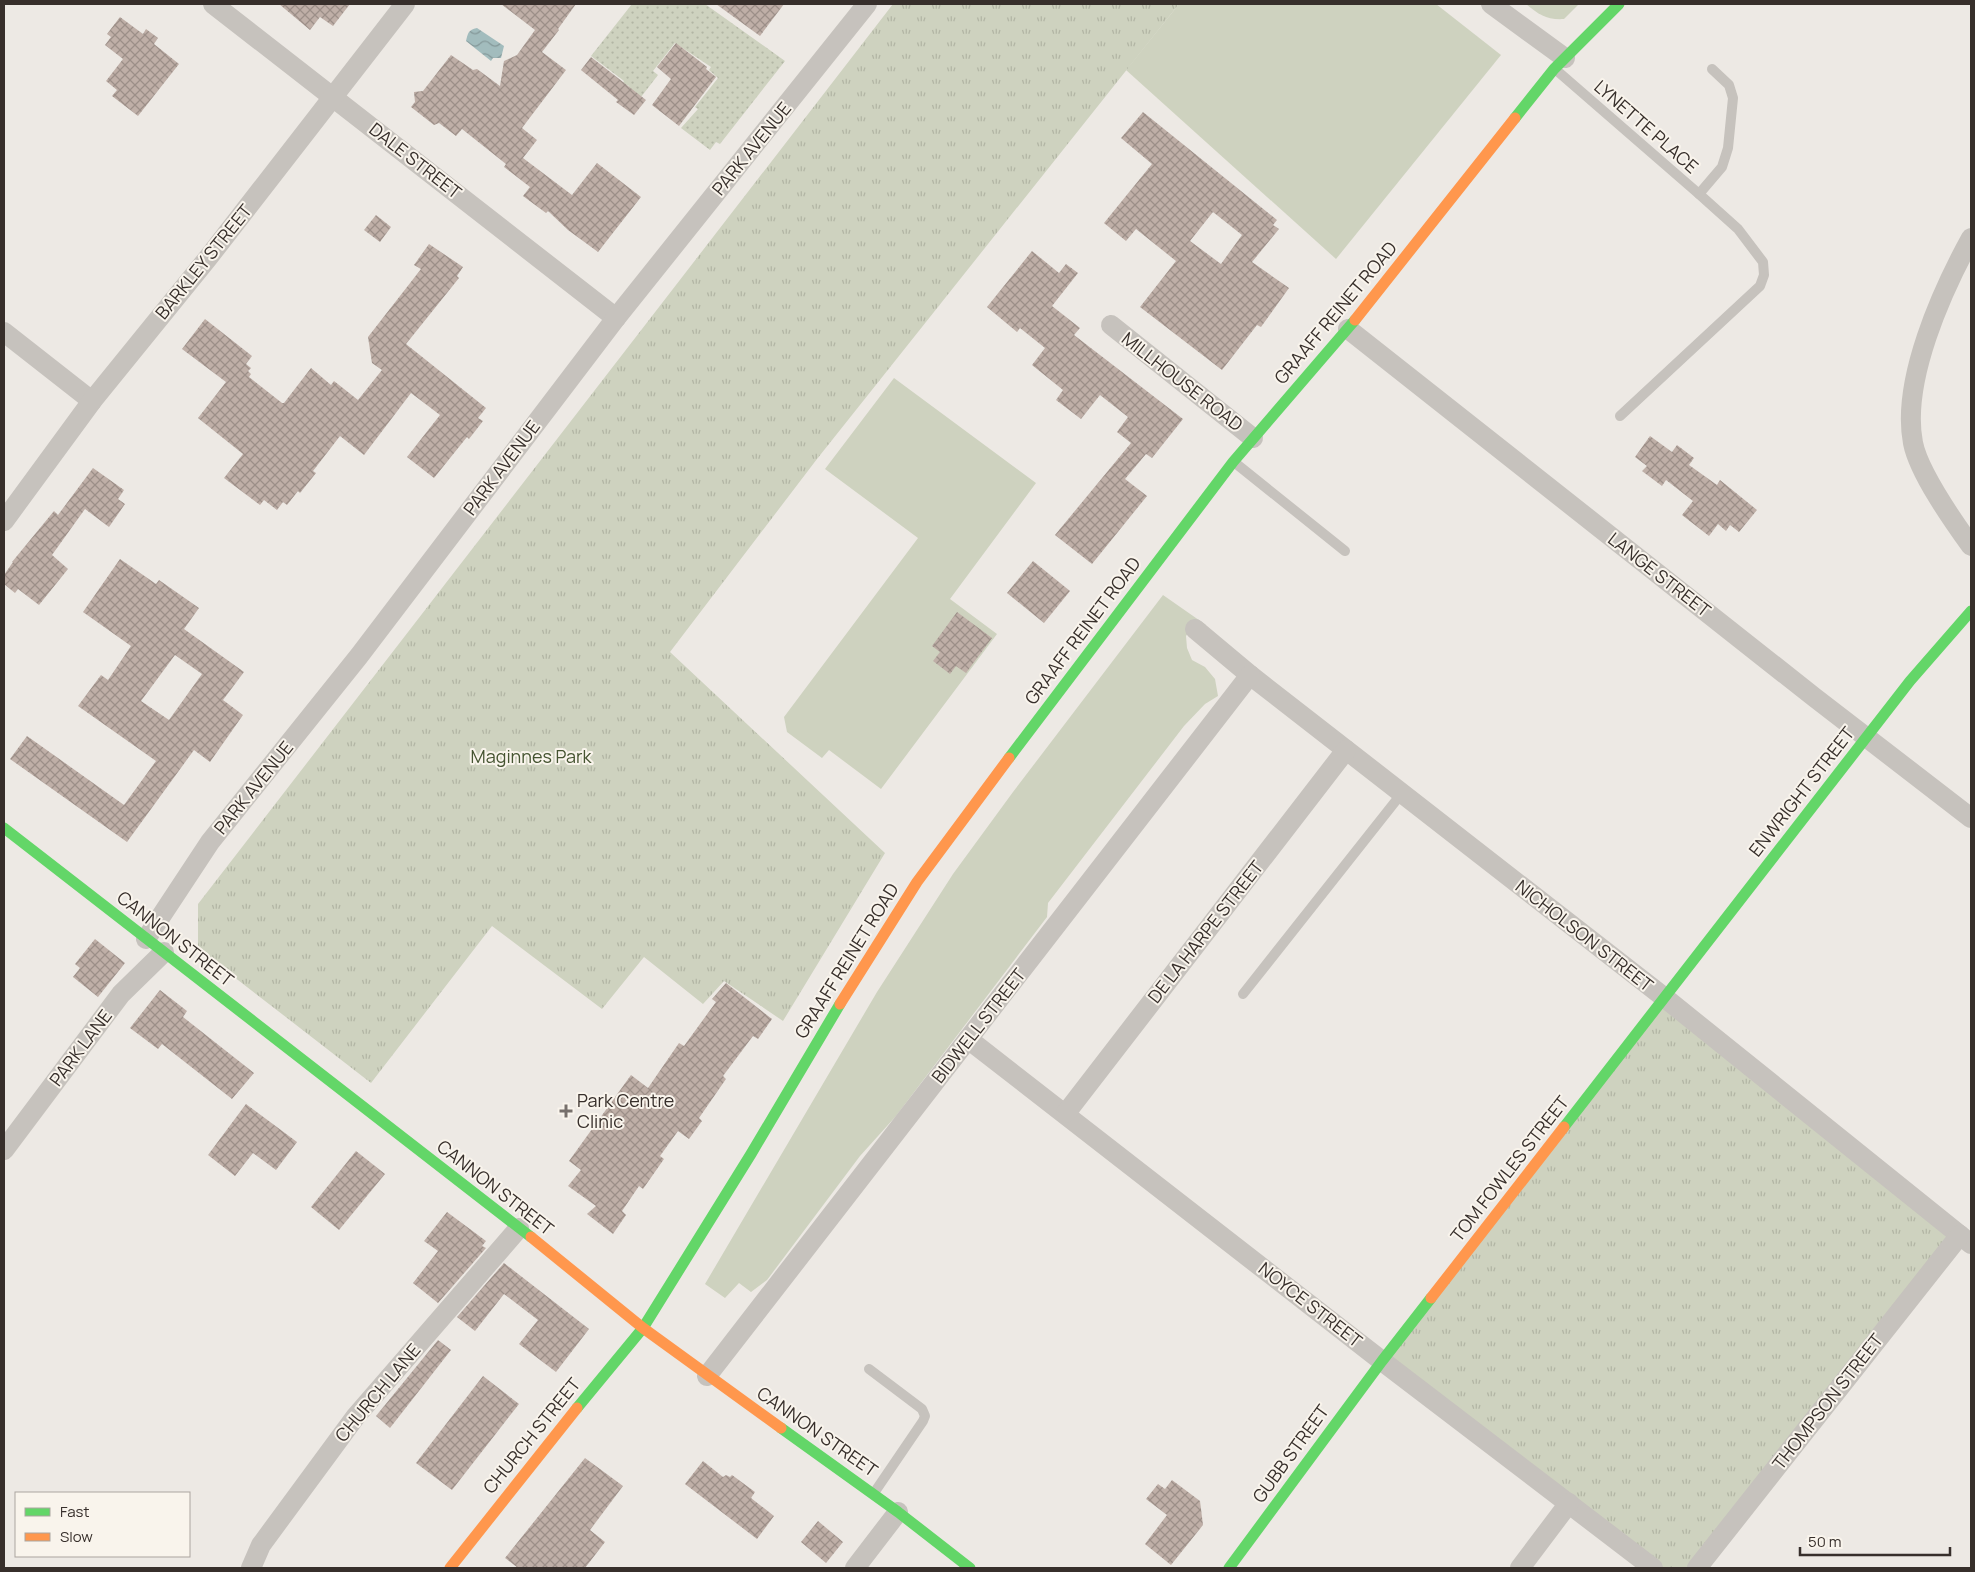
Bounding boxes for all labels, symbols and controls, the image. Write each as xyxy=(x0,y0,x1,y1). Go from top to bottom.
street label: LYNETTE PLACE xyxy=(1589,74,1704,178)
street label: PARK AVENUE xyxy=(706,97,796,200)
street label: DALE STREET xyxy=(365,117,467,204)
street label: BARKLEY STREET xyxy=(149,199,257,324)
street label: GRAAFF REINET ROAD xyxy=(1269,236,1402,389)
street label: MILLHOUSE ROAD xyxy=(1117,326,1248,436)
street label: PARK AVENUE xyxy=(458,415,545,520)
street label: LANGE STREET xyxy=(1603,527,1716,622)
street label: GRAAFF REINET ROAD xyxy=(1019,552,1146,709)
street label: ENWRIGHT STREET xyxy=(1743,721,1860,861)
street label: PARK AVENUE xyxy=(208,736,298,839)
park label: Maginnes Park xyxy=(471,744,592,768)
street label: DE LA HARPE STREET xyxy=(1142,855,1269,1007)
street label: NICHOLSON STREET xyxy=(1511,874,1659,997)
street label: GRAAFF REINET ROAD xyxy=(789,878,904,1043)
street label: CANNON STREET xyxy=(112,885,239,992)
street label: BIDWELL STREET xyxy=(926,963,1031,1088)
street label: PARK LANE xyxy=(44,1004,117,1090)
place label: Park Centre Clinic xyxy=(577,1088,674,1133)
street label: TOM FOWLES STREET xyxy=(1445,1090,1574,1246)
marker: Park Centre Clinic xyxy=(559,1104,573,1118)
street label: CANNON STREET xyxy=(432,1134,559,1241)
street label: NOYCE STREET xyxy=(1254,1256,1368,1352)
street label: THOMPSON STREET xyxy=(1766,1328,1888,1474)
street label: CHURCH LANE xyxy=(329,1338,425,1446)
street label: CHURCH STREET xyxy=(477,1372,585,1498)
street label: CANNON STREET xyxy=(753,1381,883,1482)
street label: GUBB STREET xyxy=(1247,1399,1334,1507)
legend xyxy=(15,1492,190,1557)
text: Fast xyxy=(60,1501,89,1522)
scale bar xyxy=(1800,1524,1950,1556)
text: Slow xyxy=(60,1526,93,1547)
text: 50 m xyxy=(1808,1531,1842,1552)

